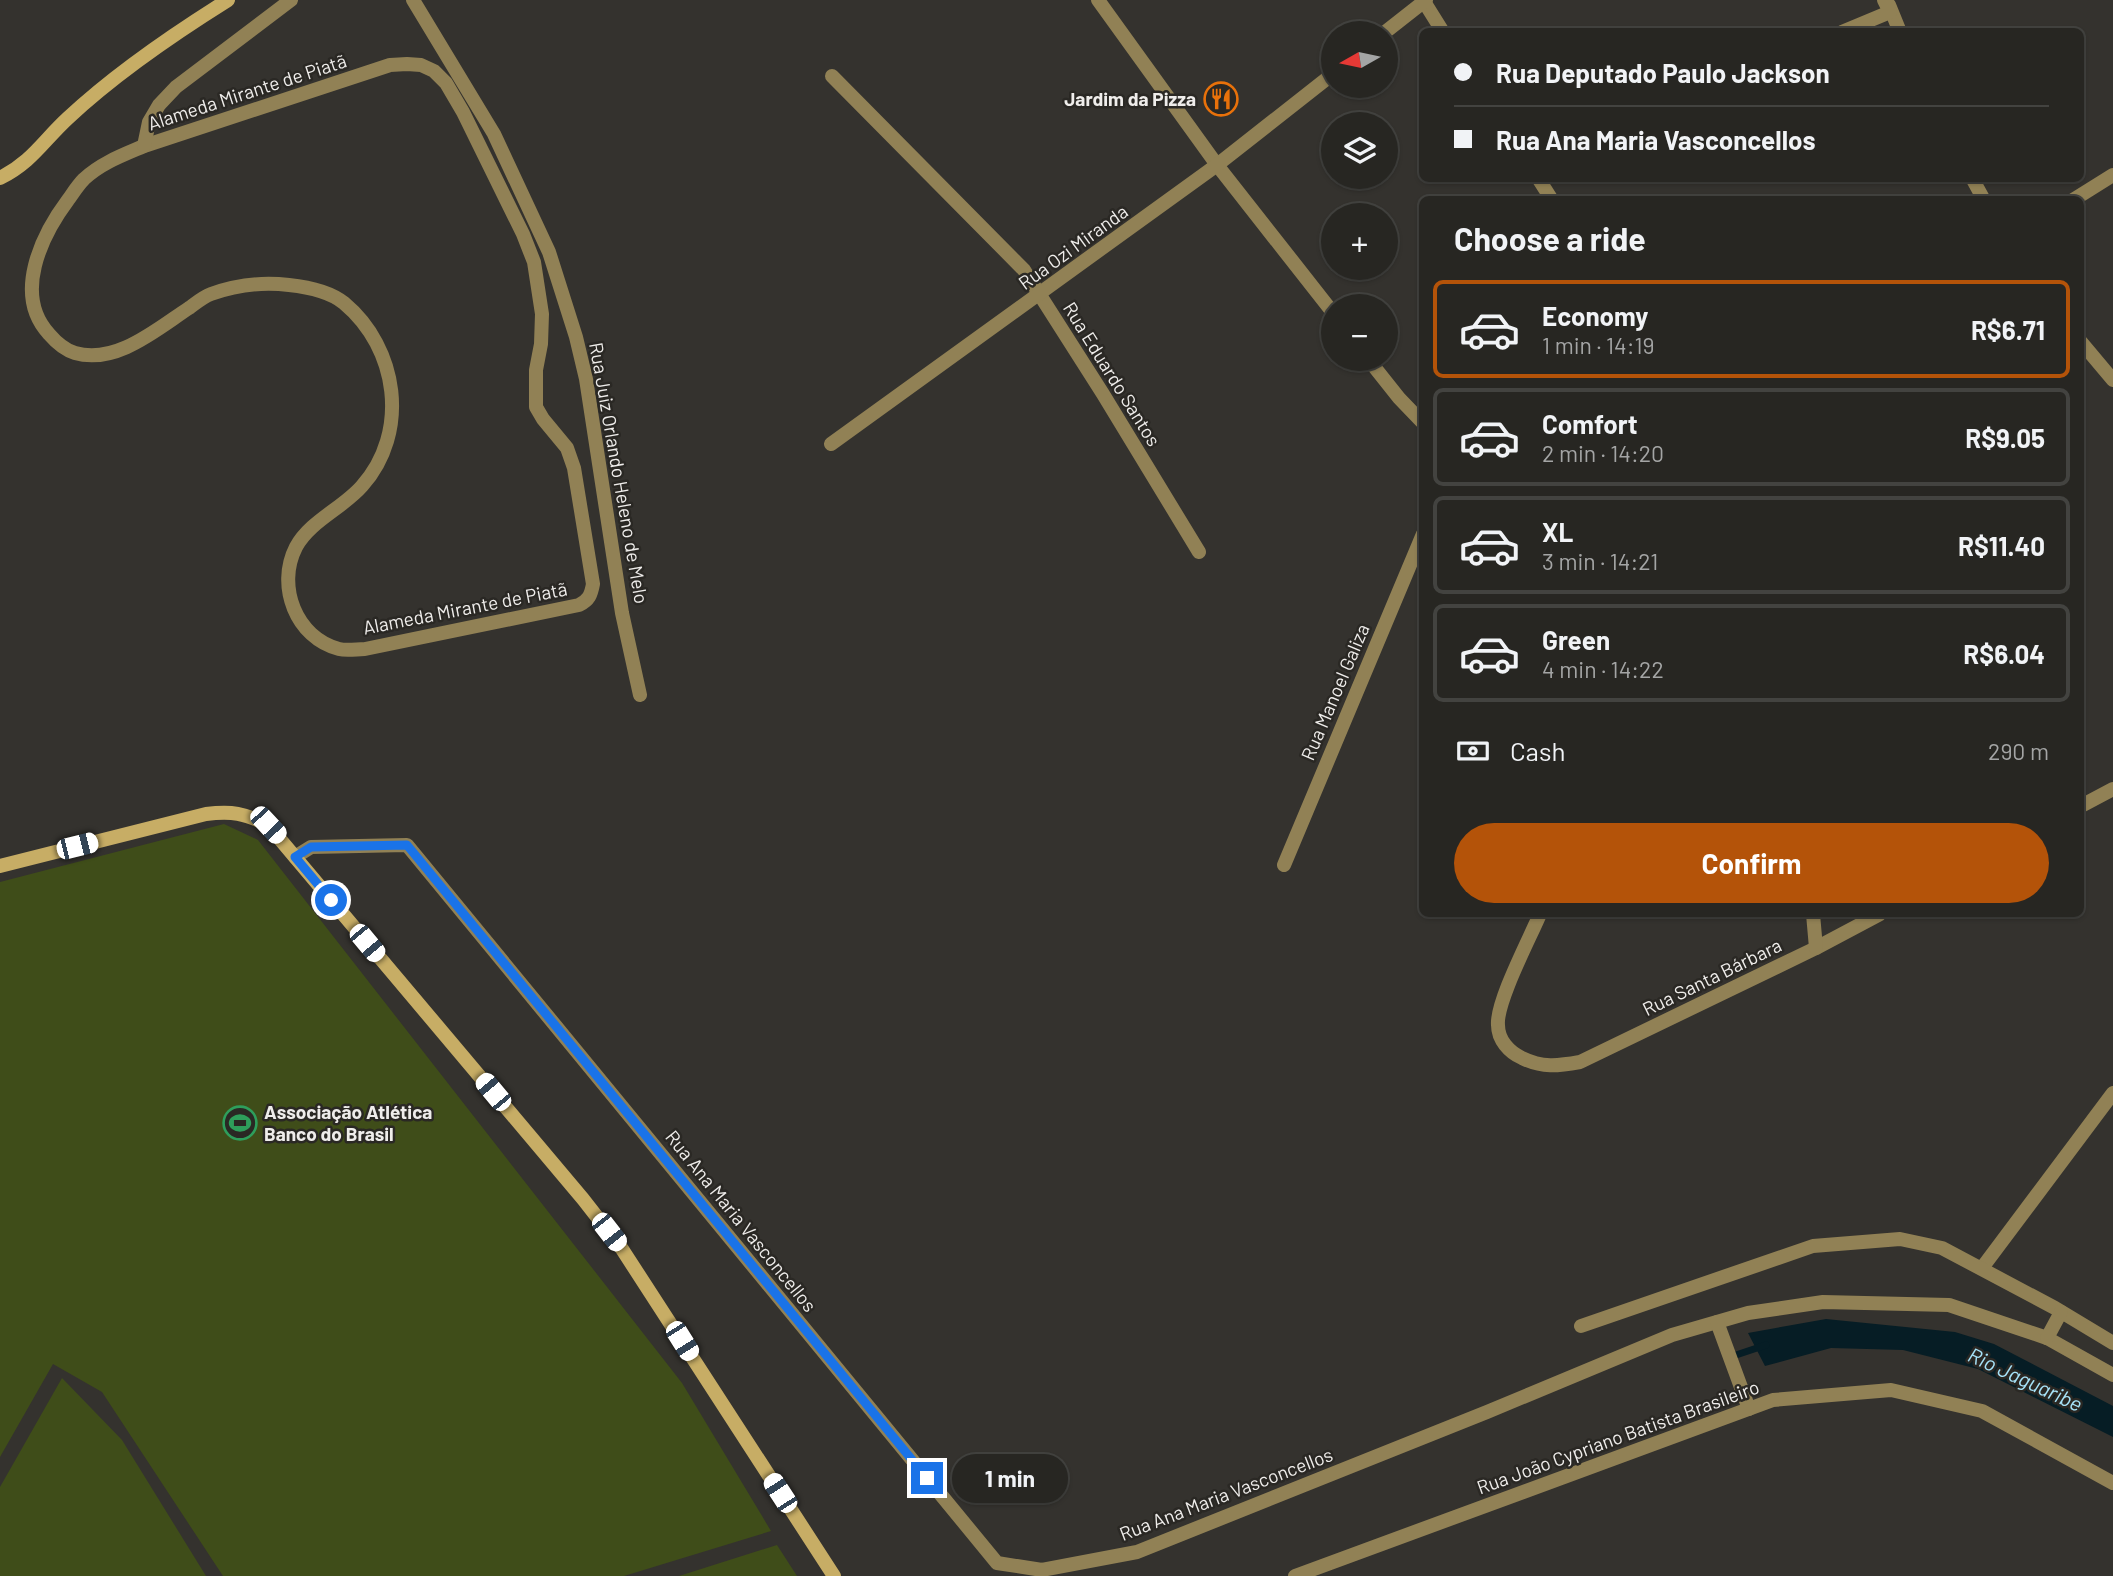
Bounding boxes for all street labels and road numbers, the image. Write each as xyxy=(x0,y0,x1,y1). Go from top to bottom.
street label: Alameda Mirante de Piatã xyxy=(145,49,349,135)
street label: Rua Ozi Miranda xyxy=(1014,199,1132,294)
street label: Rua Eduardo Santos xyxy=(1059,297,1166,450)
street label: Rua Juiz Orlando Heleno de Melo xyxy=(585,340,654,605)
street label: Alameda Mirante de Piatã xyxy=(361,576,569,639)
street label: Rua Manoel Galiza xyxy=(1295,620,1374,763)
street label: Rua Santa Bárbara xyxy=(1639,933,1785,1020)
street label: Rua Ana Maria Vasconcellos xyxy=(661,1125,822,1316)
street label: Rua João Cypriano Batista Brasileiro xyxy=(1474,1375,1762,1498)
street label: Rua Ana Maria Vasconcellos xyxy=(1116,1442,1336,1545)

